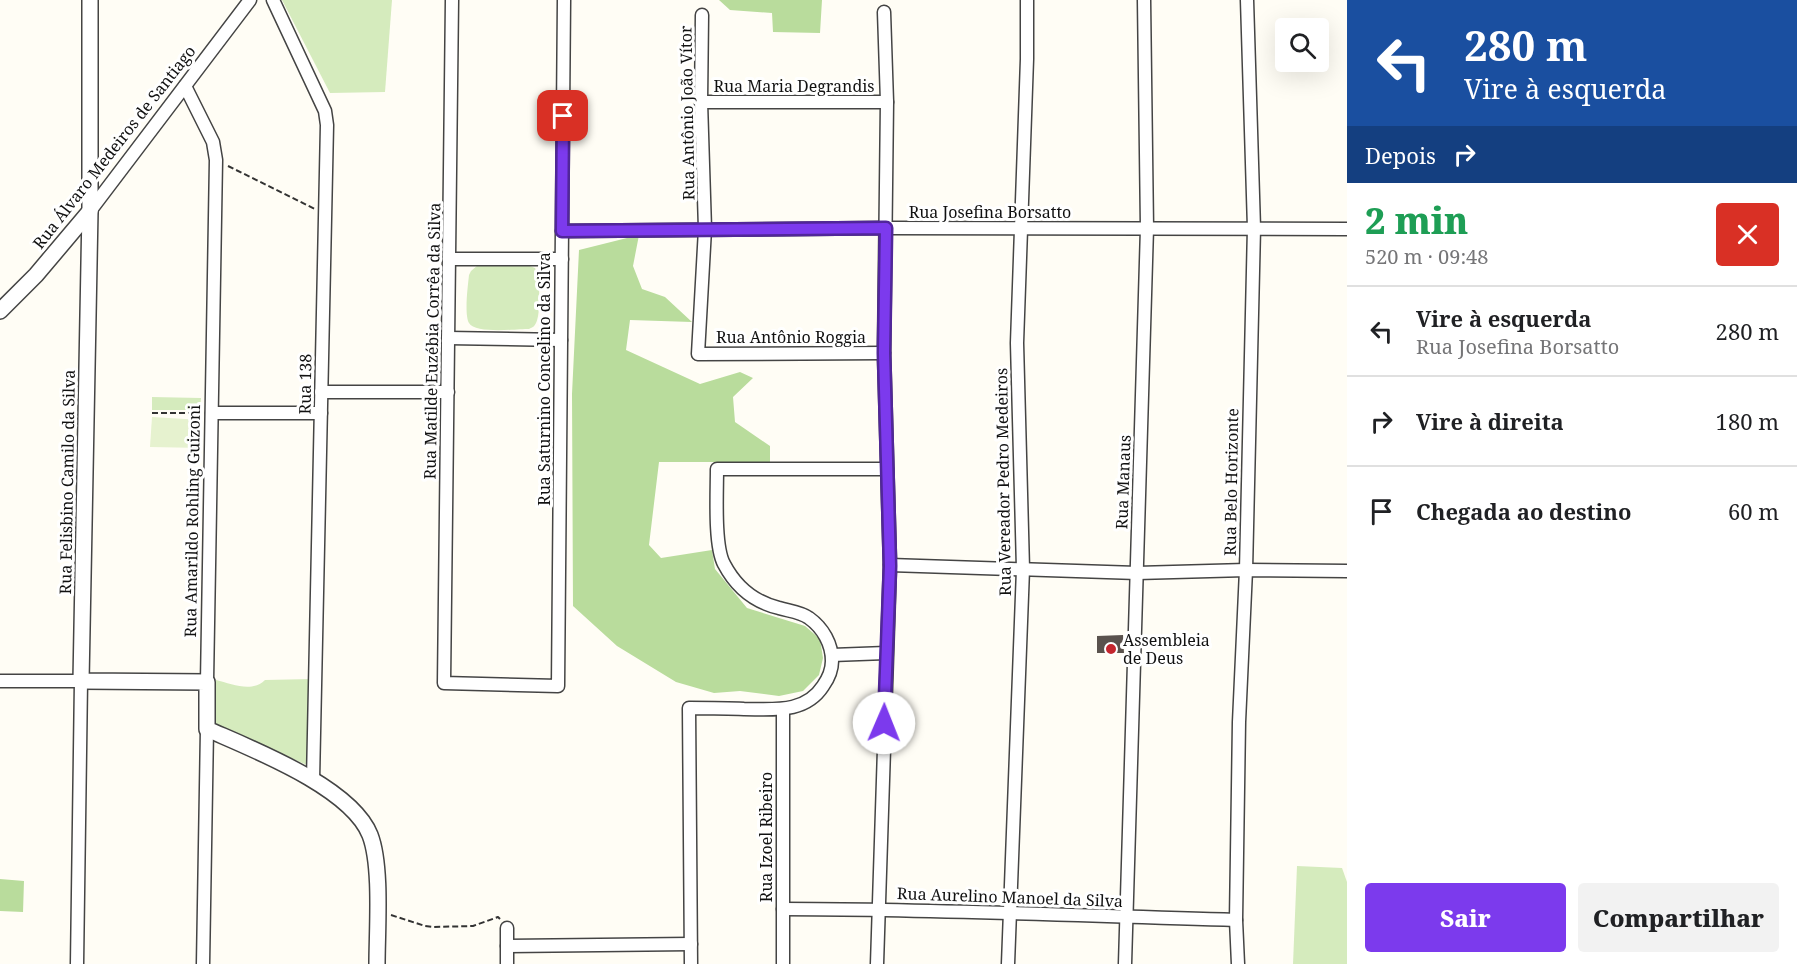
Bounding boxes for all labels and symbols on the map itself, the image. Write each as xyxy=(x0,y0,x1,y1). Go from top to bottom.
street label: Rua Antônio João Vítor xyxy=(674,25,700,201)
street label: Rua Álvaro Medeiros de Santiago xyxy=(28,41,200,253)
street label: Rua Maria Degrandis xyxy=(713,75,875,97)
pin xyxy=(537,90,588,141)
street label: Rua Josefina Borsatto xyxy=(909,201,1071,223)
street label: Rua Matilde Euzébia Corrêa da Silva xyxy=(419,202,445,480)
street label: Rua Saturnino Concelino da Silva xyxy=(533,252,555,506)
street label: Rua Antônio Roggia xyxy=(716,326,866,348)
street label: Rua 138 xyxy=(293,353,317,415)
street label: Rua Vereador Pedro Medeiros xyxy=(990,368,1016,596)
street label: Rua Felisbino Camilo da Silva xyxy=(54,370,80,594)
street label: Rua Amarildo Rohling Guizoni xyxy=(179,404,205,638)
street label: Rua Belo Horizonte xyxy=(1219,408,1243,556)
street label: Rua Manaus xyxy=(1110,434,1136,530)
place label: Assembleia de Deus xyxy=(1123,629,1210,669)
marker: Assembleia de Deus xyxy=(1104,642,1118,656)
position arrow xyxy=(852,691,916,755)
street label: Rua Izoel Ribeiro xyxy=(755,772,777,902)
street label: Rua Aurelino Manoel da Silva xyxy=(897,882,1123,912)

